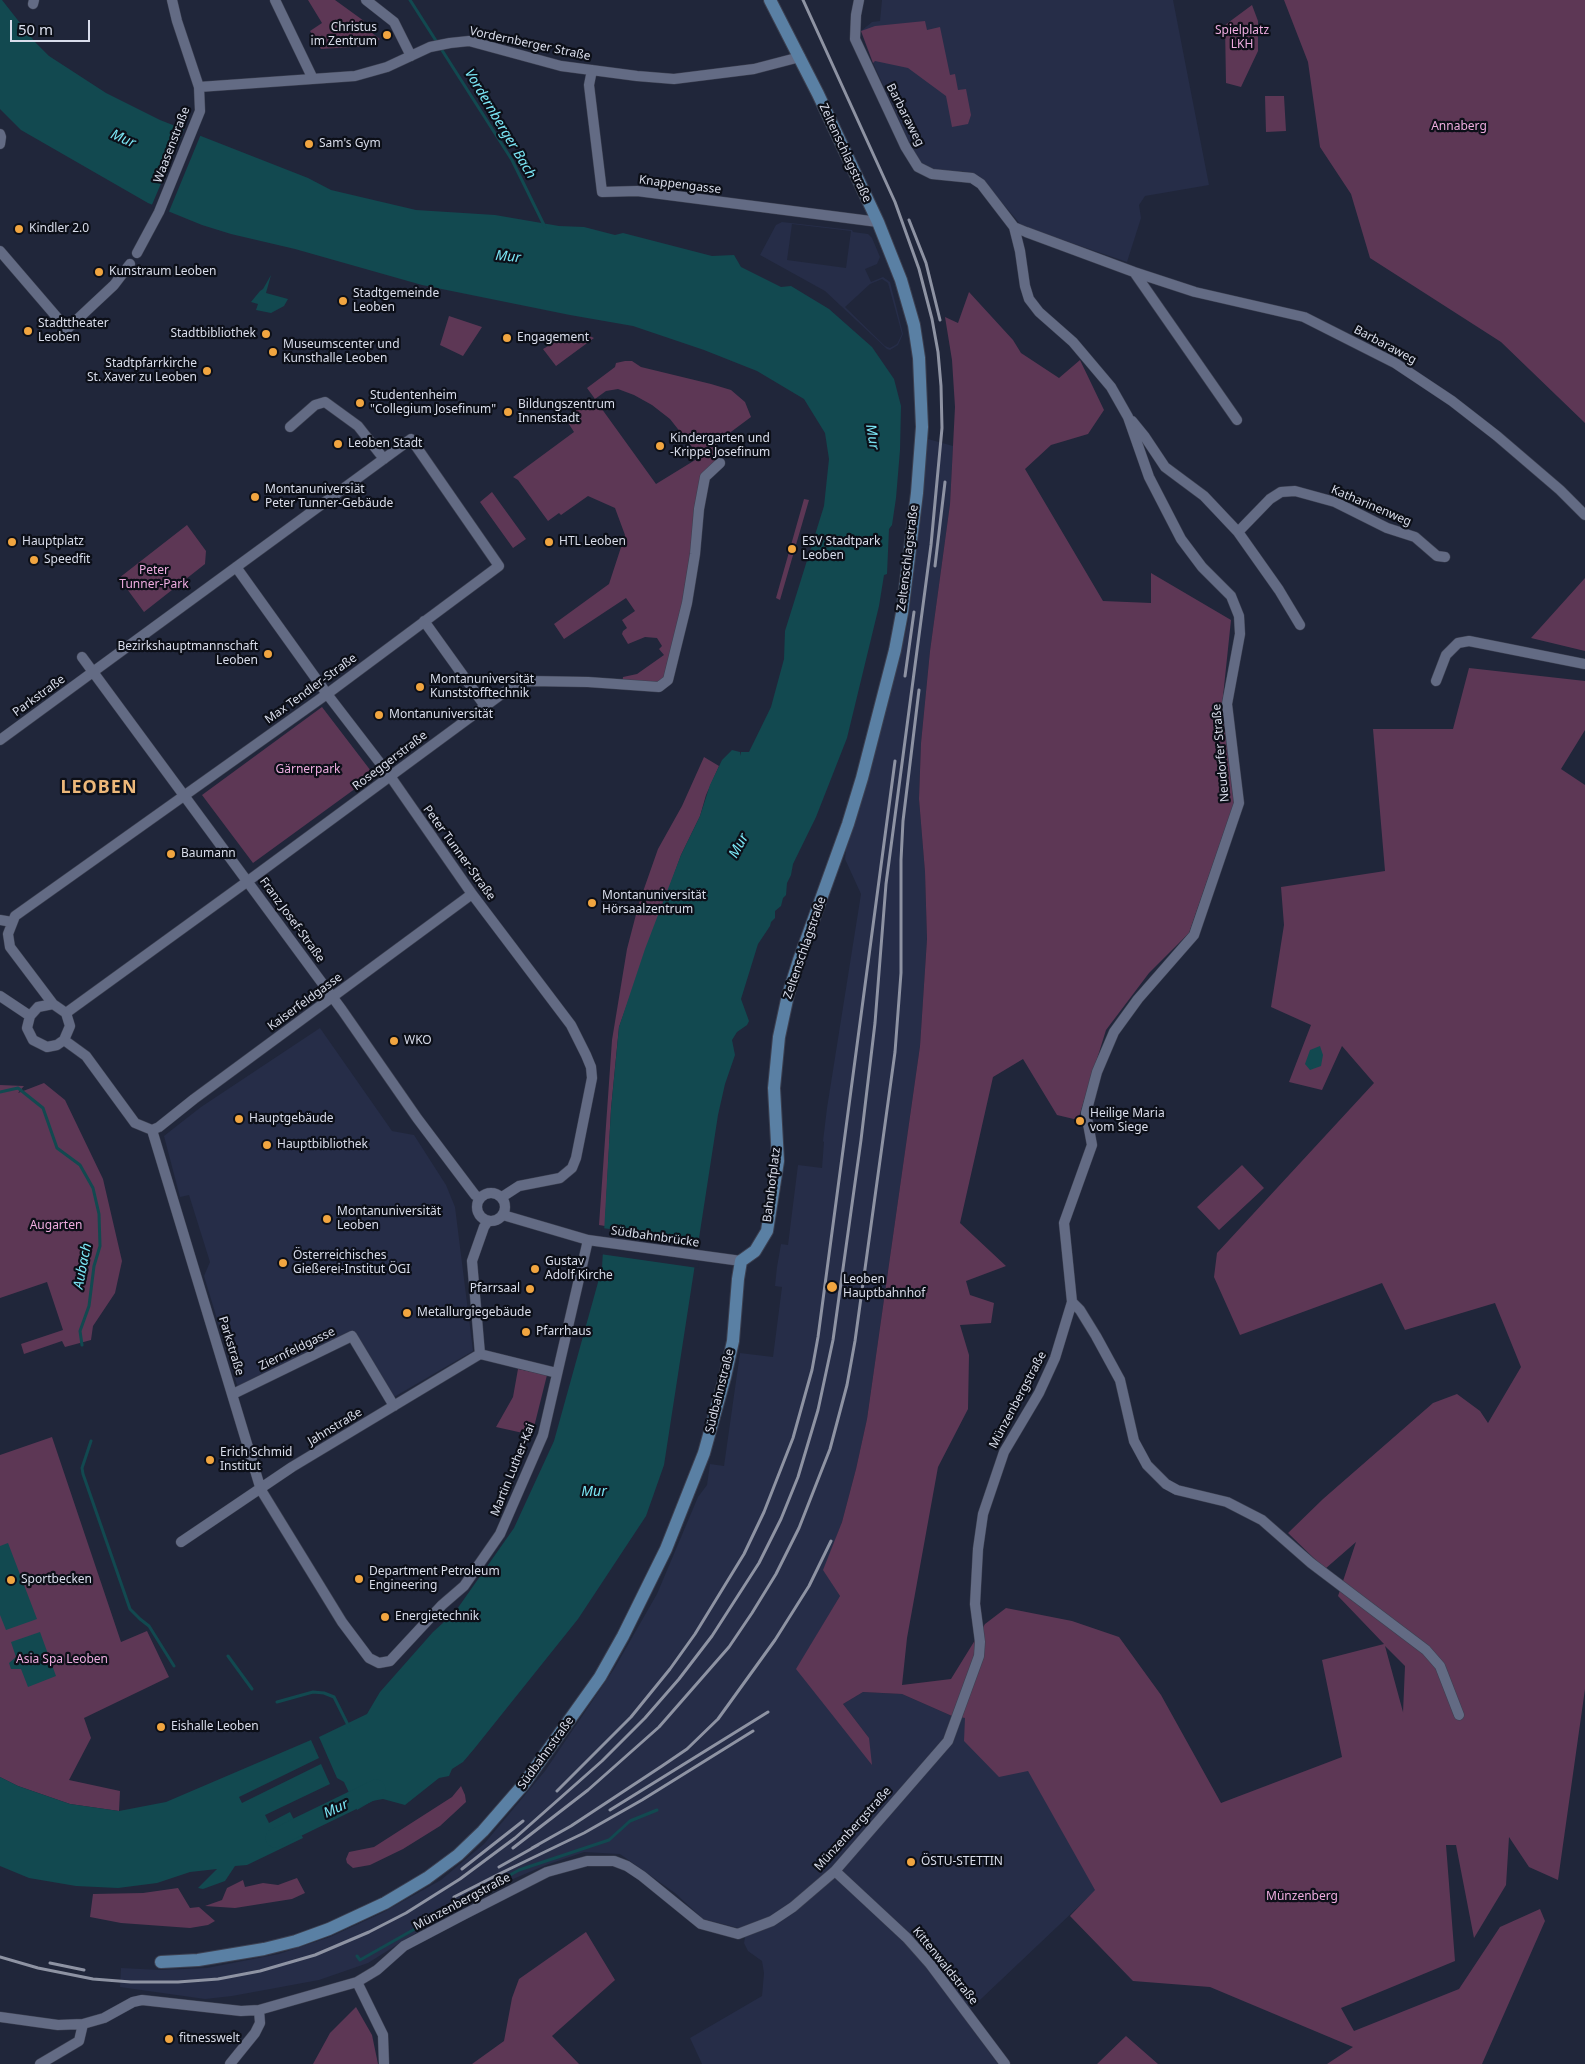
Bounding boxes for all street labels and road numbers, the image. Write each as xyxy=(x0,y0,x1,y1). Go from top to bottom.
street label: Vordernberger Straße xyxy=(468,24,592,64)
street label: Barbaraweg xyxy=(883,81,927,149)
street label: Zeltenschlagstraße xyxy=(816,101,874,205)
street label: Waasenstraße xyxy=(151,105,193,185)
street label: Knappengasse xyxy=(638,173,722,197)
street label: Barbaraweg xyxy=(1351,323,1419,367)
street label: Katharinenweg xyxy=(1329,483,1413,529)
street label: Zeltenschlagstraße xyxy=(894,504,922,612)
street label: Max Tendler-Straße xyxy=(262,651,360,727)
street label: Parkstraße xyxy=(10,672,68,720)
street label: Neudorfer Straße xyxy=(1210,703,1232,803)
street label: Roseggerstraße xyxy=(350,728,430,794)
street label: Peter Tunner-Straße xyxy=(420,803,498,903)
street label: Franz Josef-Straße xyxy=(256,875,328,965)
street label: Zeltenschlagstraße xyxy=(781,895,829,1001)
street label: Kaiserfeldgasse xyxy=(265,970,345,1034)
street label: Bahnhofplatz xyxy=(760,1147,784,1223)
street label: Südbahnbrücke xyxy=(610,1224,700,1250)
street label: Parkstraße xyxy=(215,1315,247,1377)
street label: Ziernfeldgasse xyxy=(257,1324,337,1374)
street label: Südbahnstraße xyxy=(703,1347,737,1435)
street label: Münzenbergstraße xyxy=(986,1349,1050,1451)
street label: Jahnstraße xyxy=(305,1405,365,1449)
street label: Martin Luther-Kai xyxy=(488,1421,538,1519)
street label: Südbahnstraße xyxy=(515,1714,577,1792)
street label: Münzenbergstraße xyxy=(812,1784,894,1874)
street label: Münzenbergstraße xyxy=(411,1870,513,1934)
street label: Kittenwaldstraße xyxy=(909,1924,981,2008)

